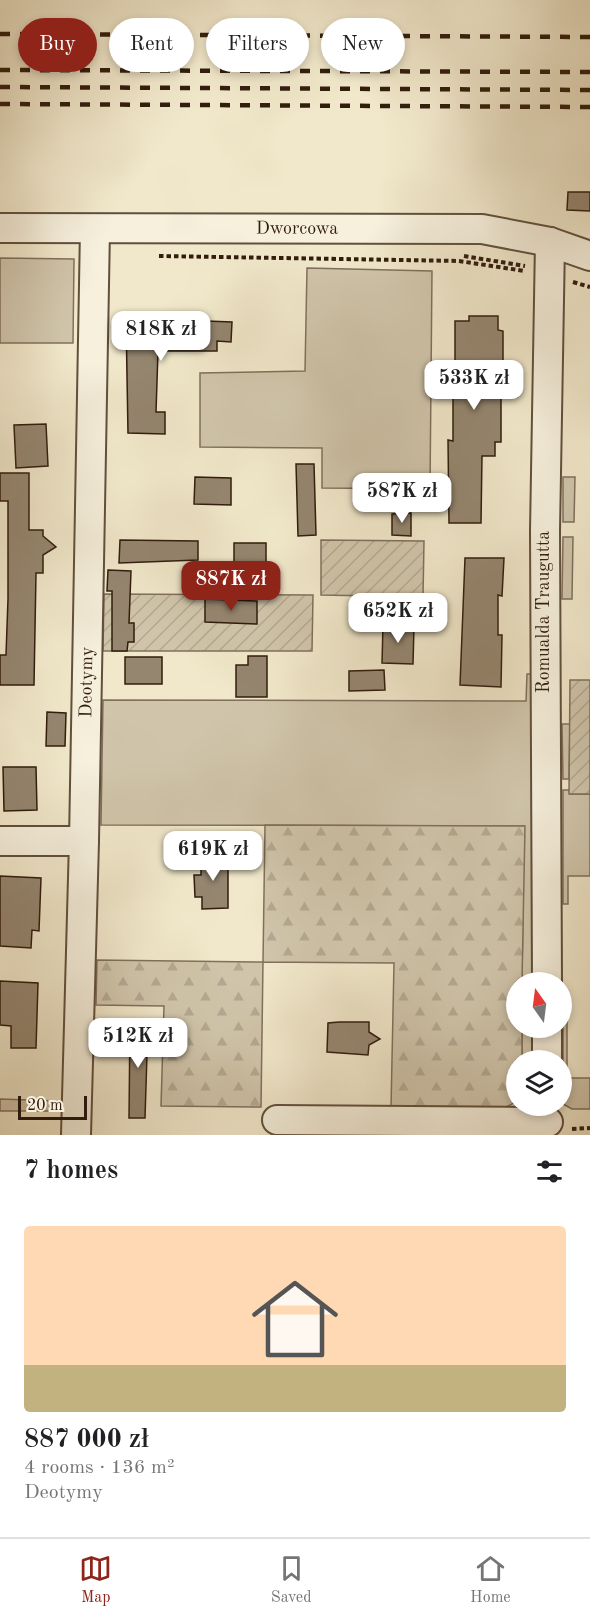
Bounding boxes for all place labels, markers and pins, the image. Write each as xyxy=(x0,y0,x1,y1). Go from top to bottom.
pin: 818K zł xyxy=(106,311,216,362)
pin: 533K zł xyxy=(419,360,529,411)
pin: 587K zł xyxy=(347,473,457,524)
pin: 887K zł xyxy=(176,561,286,612)
pin: 652K zł xyxy=(343,593,453,644)
pin: 619K zł xyxy=(158,831,268,882)
pin: 512K zł xyxy=(83,1018,193,1069)

